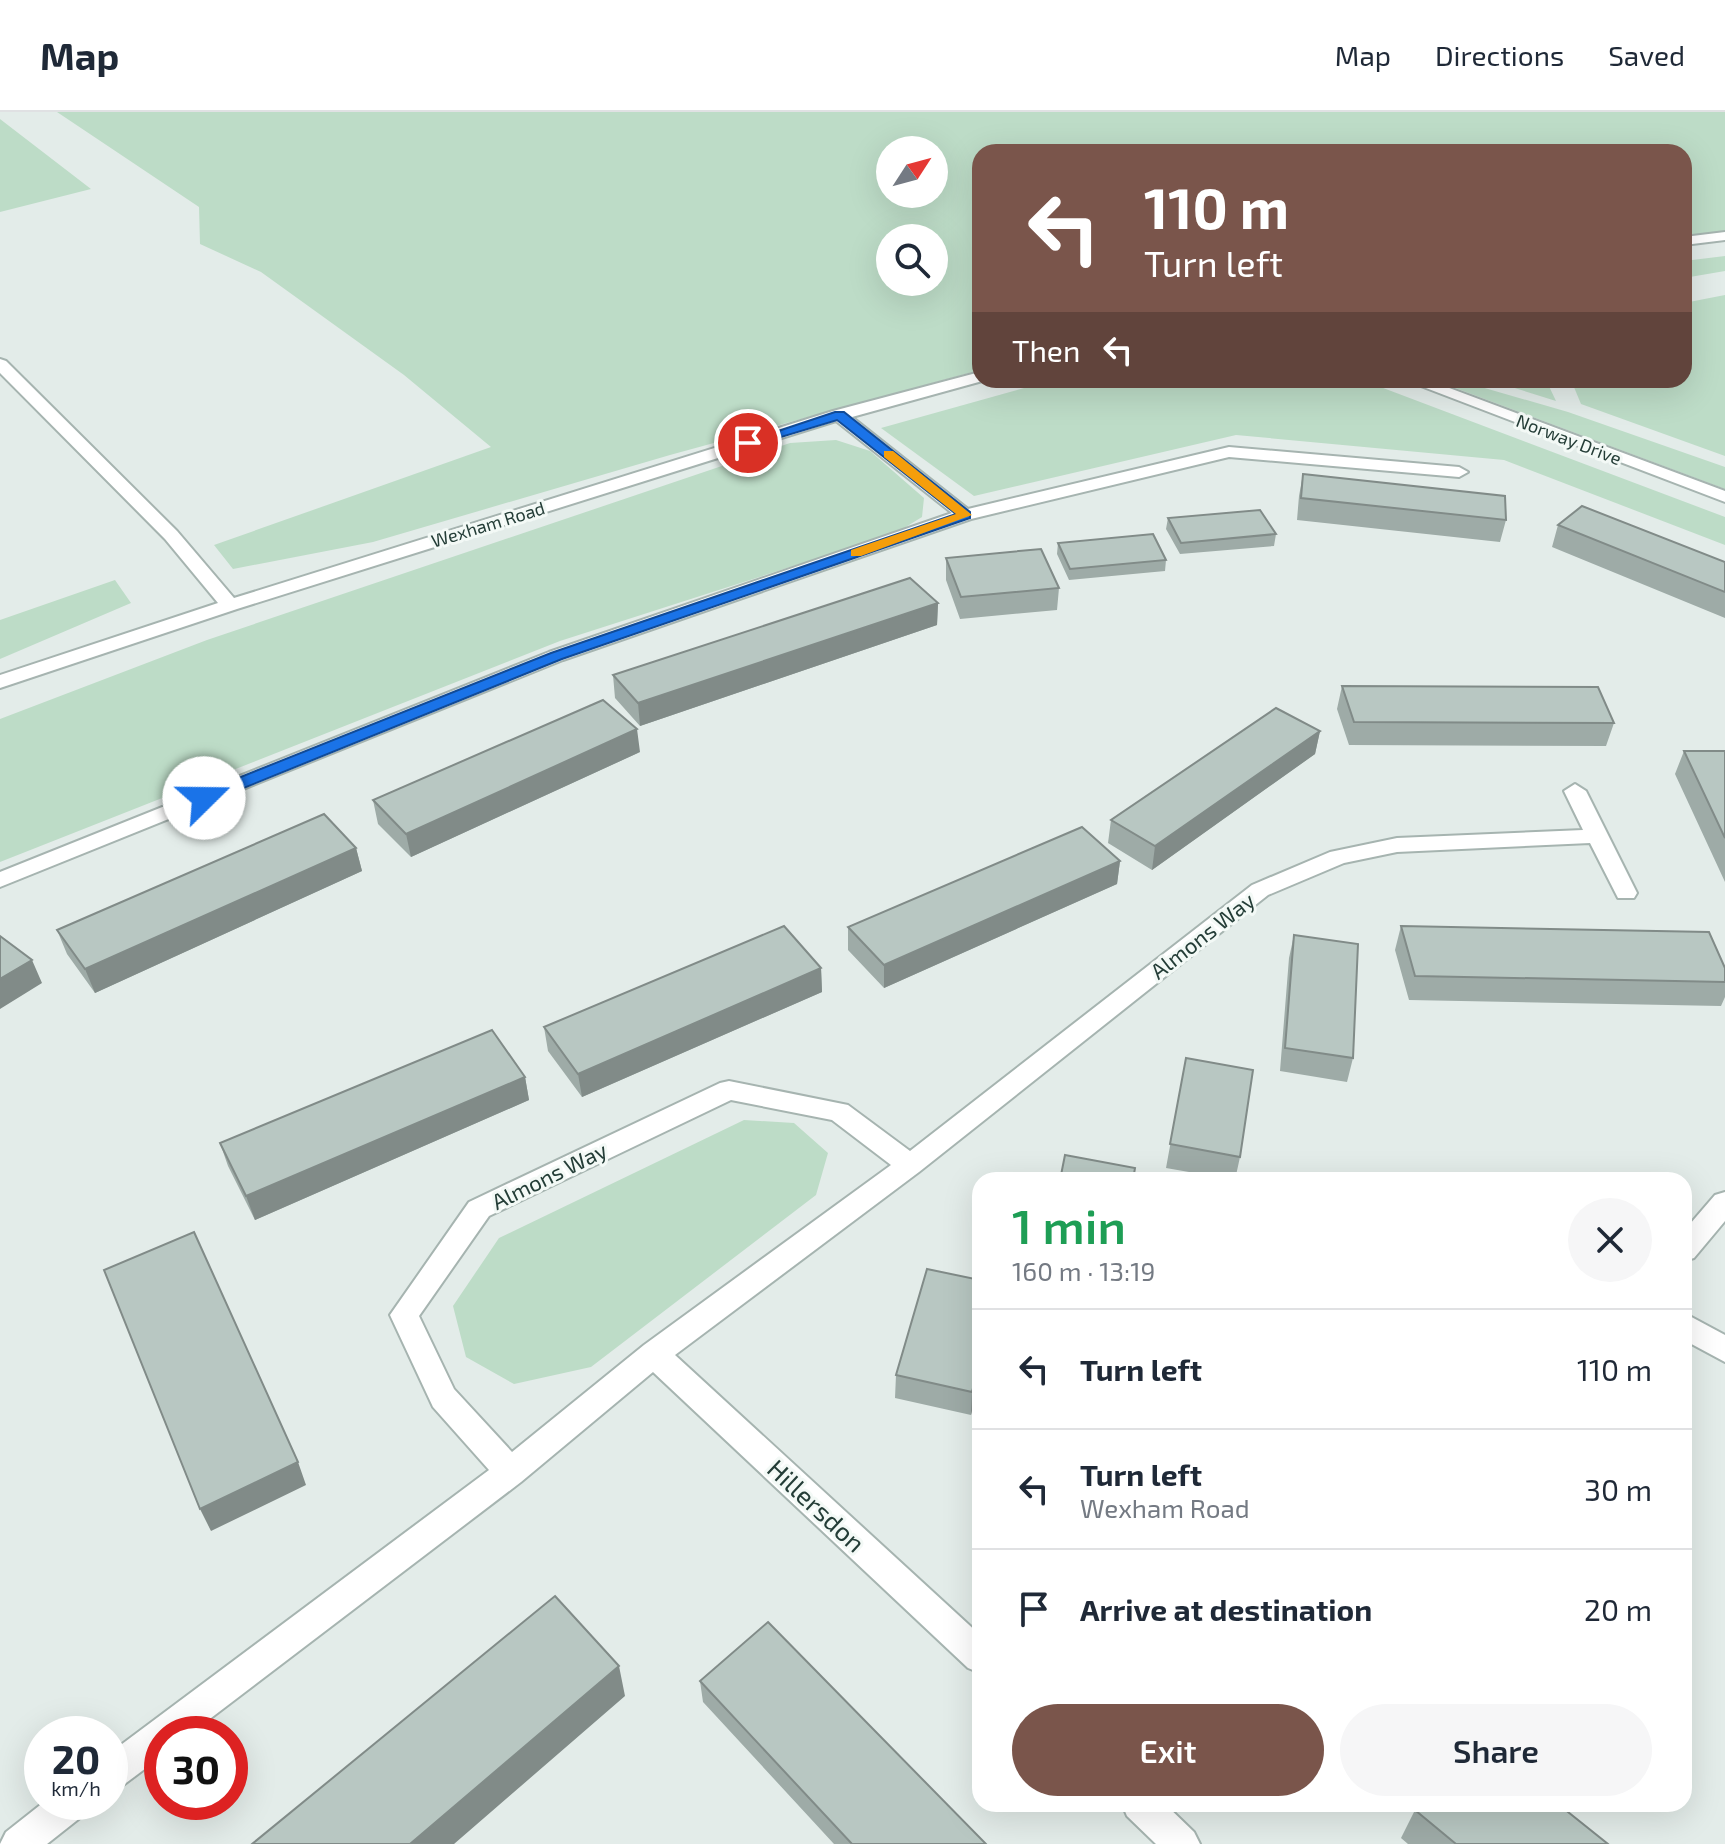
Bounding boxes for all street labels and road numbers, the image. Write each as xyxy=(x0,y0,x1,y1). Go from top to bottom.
street label: Norway Drive xyxy=(1513,409,1625,469)
street label: Wexham Road xyxy=(429,496,547,552)
street label: Almons Way xyxy=(1145,886,1259,984)
street label: Almons Way xyxy=(487,1136,611,1214)
street label: Hillersdon xyxy=(762,1452,872,1558)

